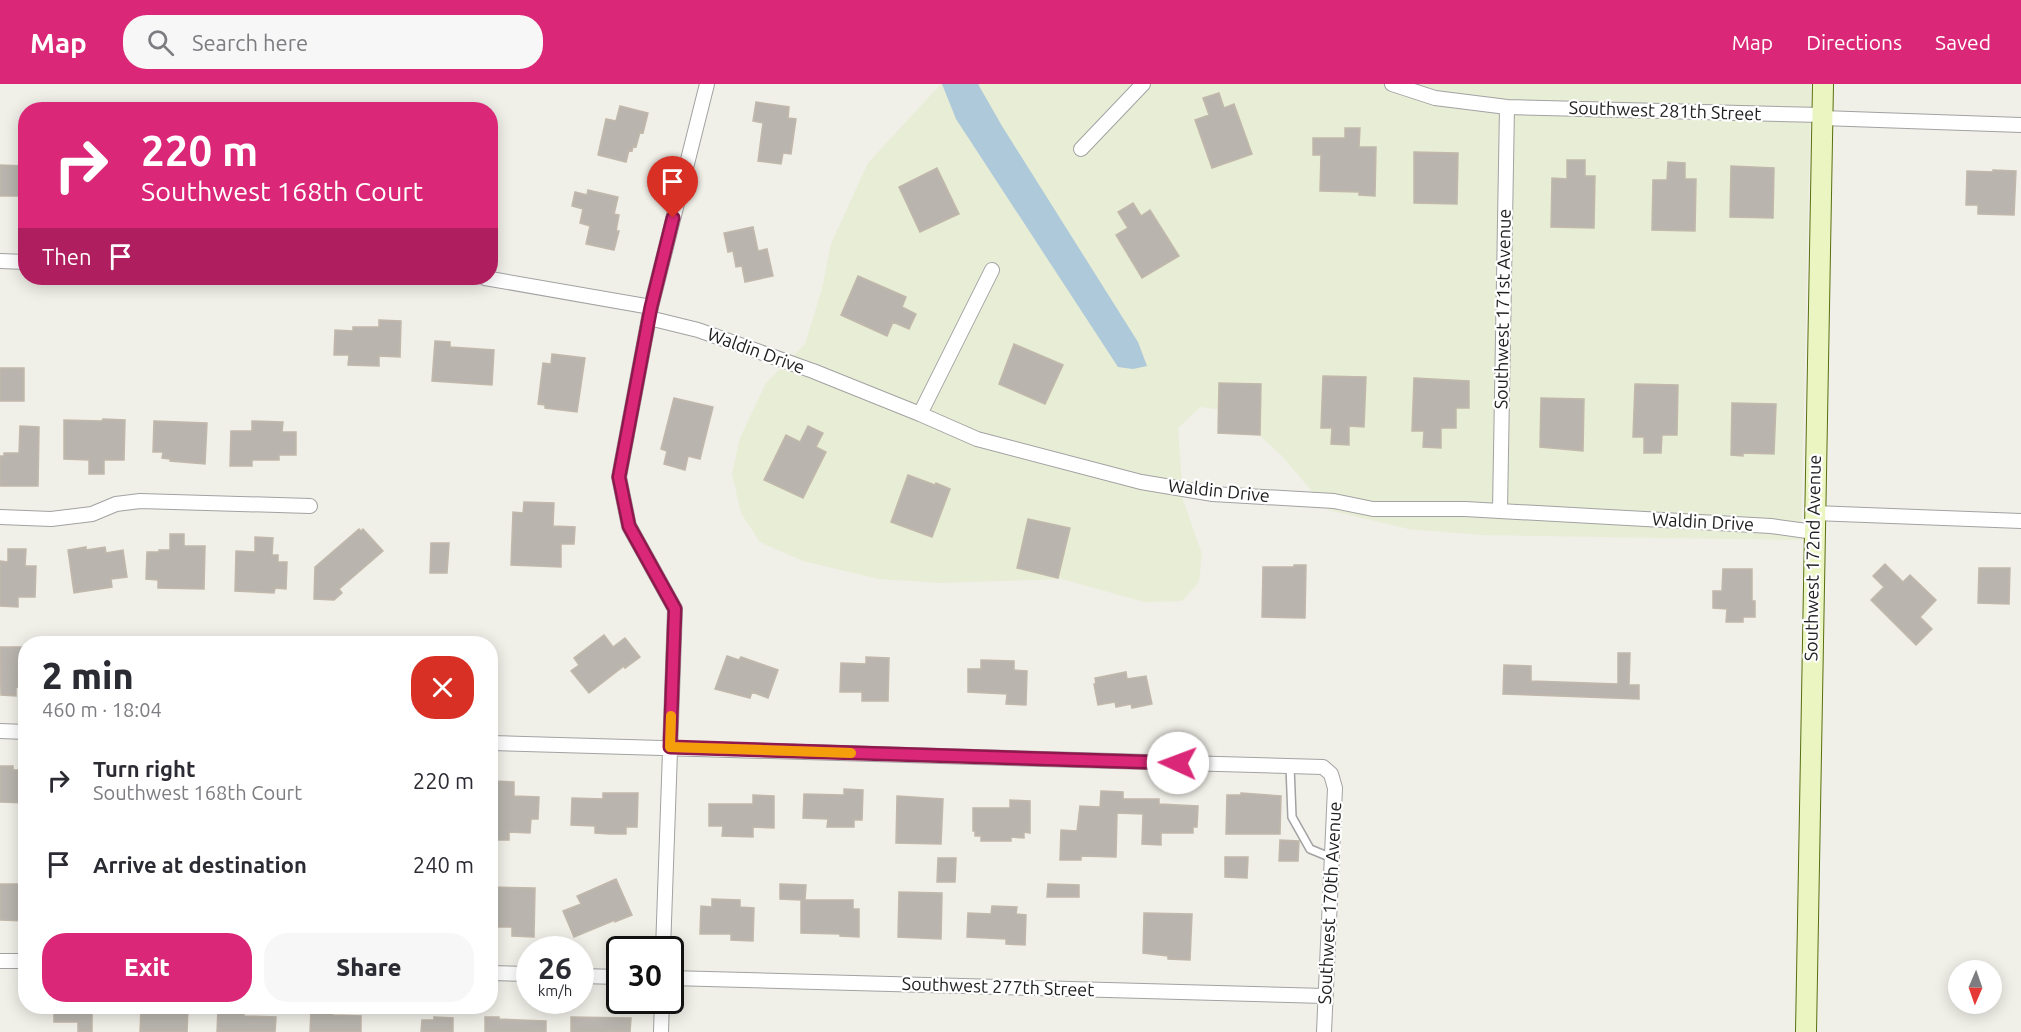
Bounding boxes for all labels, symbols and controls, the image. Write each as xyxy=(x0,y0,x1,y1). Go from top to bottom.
search box xyxy=(123,15,543,69)
icon: search xyxy=(144,26,177,59)
text: Map xyxy=(30,27,87,58)
text: Search here xyxy=(192,30,308,55)
text: Map xyxy=(1732,30,1773,54)
text: Directions xyxy=(1806,30,1902,54)
text: Saved xyxy=(1935,30,1991,54)
street label: Southwest 281th Street xyxy=(1568,97,1762,123)
icon: right xyxy=(42,126,120,204)
text: 220 m xyxy=(141,127,258,174)
pin xyxy=(647,156,698,218)
icon: arrive xyxy=(656,165,689,198)
text: Southwest 168th Court xyxy=(141,176,423,206)
street label: Southwest 171st Avenue xyxy=(1490,209,1514,409)
icon: arrive xyxy=(104,240,137,273)
text: Then xyxy=(42,244,92,269)
street label: Waldin Drive xyxy=(705,323,808,377)
street label: Southwest 172nd Avenue xyxy=(1800,455,1824,661)
street label: Waldin Drive xyxy=(1167,475,1271,505)
street label: Waldin Drive xyxy=(1652,508,1755,534)
text: 2 min xyxy=(42,655,134,696)
button: close xyxy=(411,656,474,719)
text: 460 m · 18:04 xyxy=(42,698,162,721)
position arrow xyxy=(1146,731,1210,795)
text: Turn right xyxy=(93,756,195,781)
icon: right xyxy=(42,764,75,797)
text: 220 m xyxy=(413,768,474,793)
text: Southwest 168th Court xyxy=(93,781,302,804)
street label: Southwest 170th Avenue xyxy=(1314,801,1344,1005)
icon: arrive xyxy=(42,848,75,881)
text: Arrive at destination xyxy=(93,852,307,877)
text: 240 m xyxy=(413,852,474,877)
button: Exit xyxy=(42,933,252,1002)
button: Share xyxy=(264,933,474,1002)
speed limit sign: 30 xyxy=(606,936,684,1014)
text: 26 xyxy=(538,951,572,985)
north arrow xyxy=(1948,960,2002,1014)
map controls xyxy=(1948,960,2002,1014)
street label: Southwest 277th Street xyxy=(901,973,1095,999)
text: km/h xyxy=(538,982,572,999)

